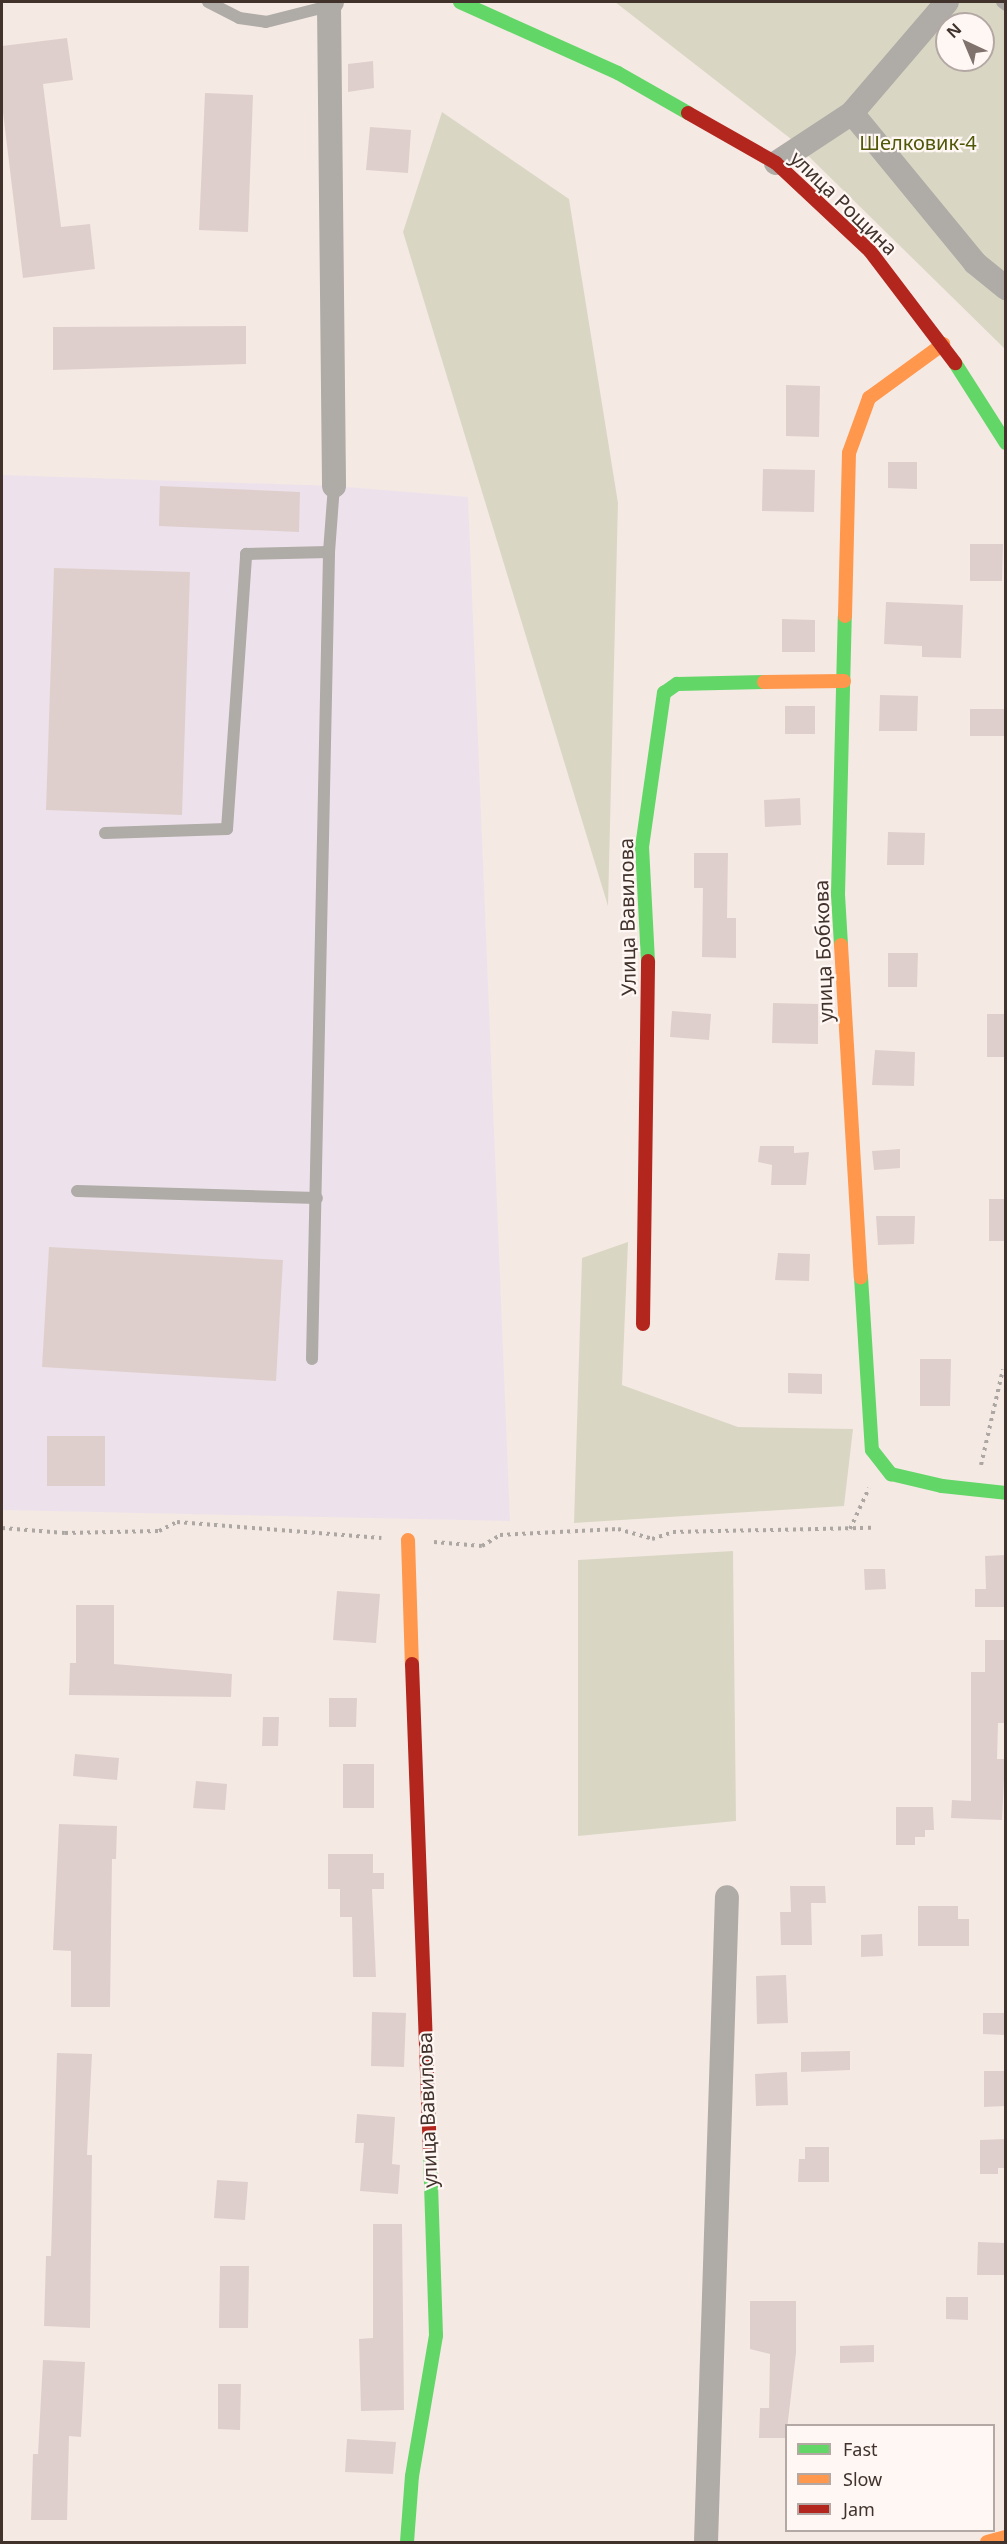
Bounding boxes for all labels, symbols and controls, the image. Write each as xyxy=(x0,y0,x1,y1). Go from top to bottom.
north arrow xyxy=(935,12,995,72)
text: N xyxy=(942,18,966,43)
park label: Шелковик-4 xyxy=(859,130,977,154)
street label: улица Рощина xyxy=(786,146,902,260)
street label: Улица Вавилова xyxy=(614,838,640,996)
street label: улица Бобкова xyxy=(809,879,837,1023)
street label: улица Вавилова xyxy=(412,2032,442,2188)
legend xyxy=(785,2424,995,2532)
text: Fast xyxy=(843,2437,878,2461)
text: Slow xyxy=(843,2467,882,2491)
text: Jam xyxy=(843,2497,875,2521)

